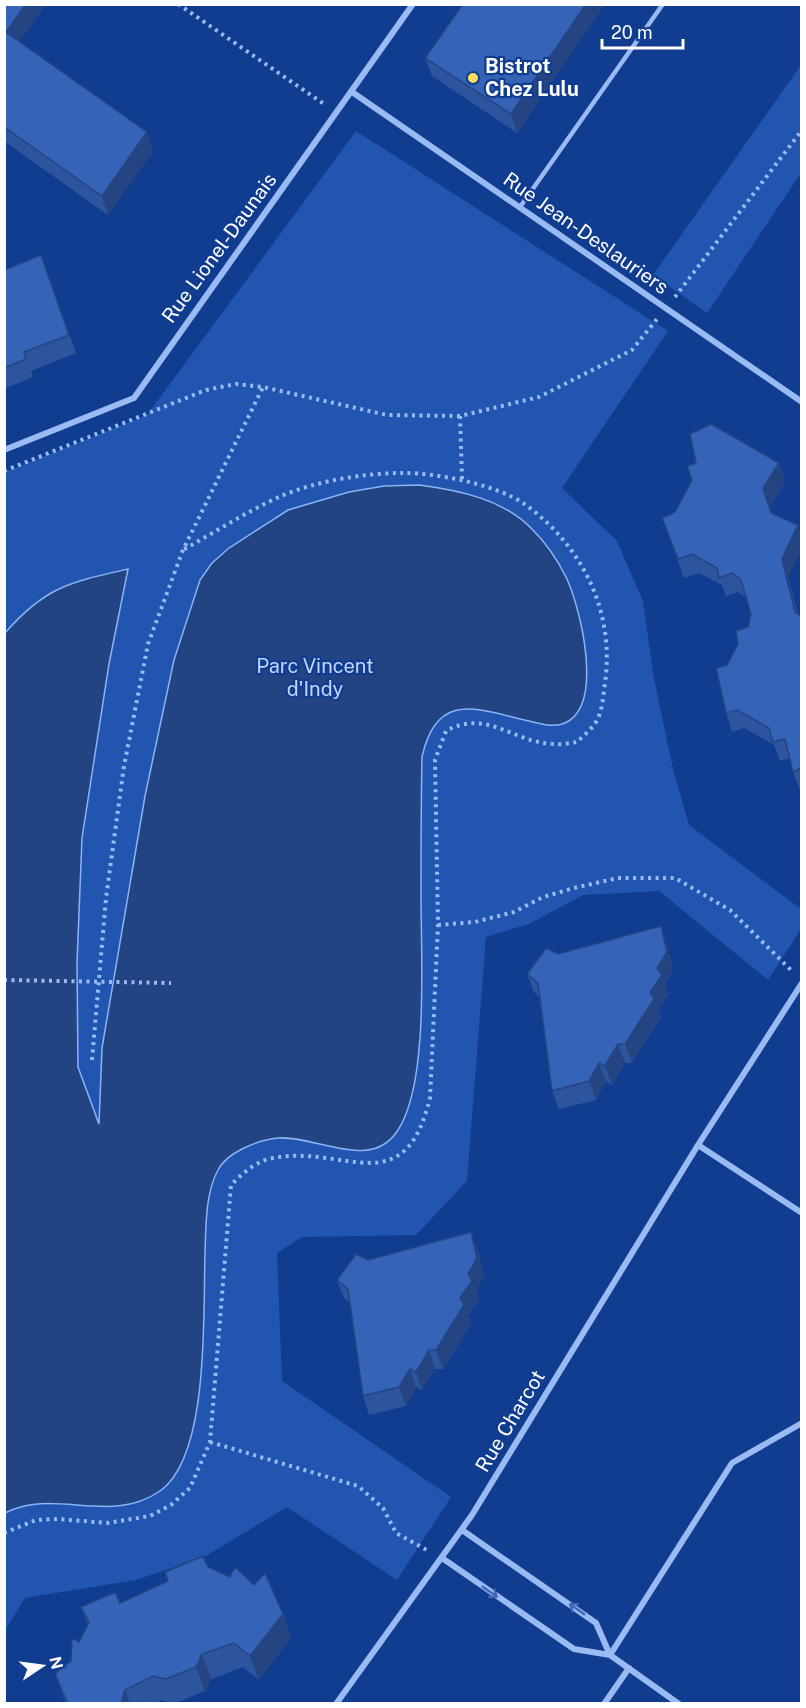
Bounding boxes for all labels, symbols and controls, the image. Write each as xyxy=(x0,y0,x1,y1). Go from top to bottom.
scale bar xyxy=(602,12,683,50)
text: 20 m xyxy=(611,22,653,43)
place label: Bistrot Chez Lulu xyxy=(485,54,579,101)
marker: Bistrot Chez Lulu xyxy=(466,71,480,85)
street label: Rue Jean-Deslauriers xyxy=(499,167,673,299)
street label: Rue Lionel-Daunais xyxy=(157,168,281,328)
park label: Parc Vincent d'Indy xyxy=(256,654,374,701)
street label: Rue Charcot xyxy=(470,1366,550,1476)
one-way arrow xyxy=(481,1586,498,1598)
one-way arrow xyxy=(568,1603,585,1616)
north arrow xyxy=(12,1636,72,1696)
text: N xyxy=(45,1655,67,1671)

